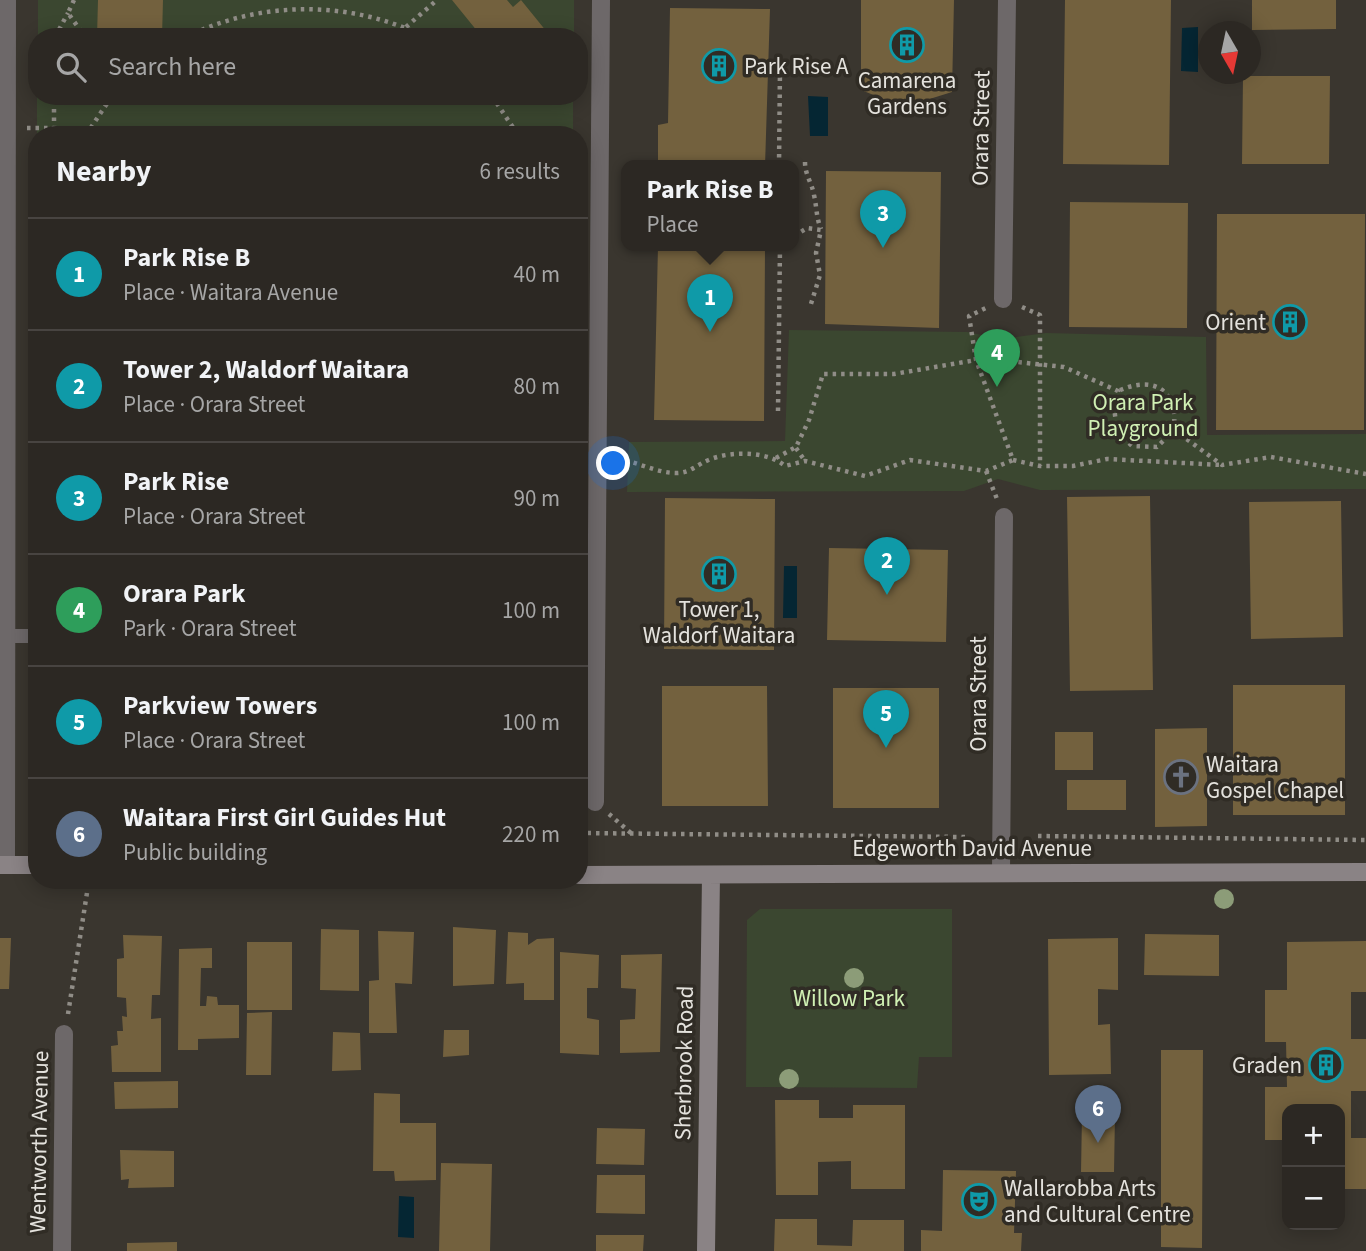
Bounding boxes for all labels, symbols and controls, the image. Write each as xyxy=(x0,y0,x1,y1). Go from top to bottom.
north arrow xyxy=(1198,21,1261,84)
building icon: Camarena Gardens xyxy=(888,26,926,64)
search box xyxy=(28,28,588,105)
building icon: Park Rise A xyxy=(700,47,738,85)
icon: search xyxy=(52,48,90,86)
text: Search here xyxy=(108,48,236,85)
place label: Park Rise A xyxy=(744,50,849,83)
place label: Camarena Gardens xyxy=(858,64,956,123)
street label: Orara Street xyxy=(963,70,999,186)
text: Nearby xyxy=(56,150,151,193)
text: 6 results xyxy=(480,155,560,188)
popup xyxy=(621,160,799,251)
text: Park Rise B xyxy=(646,171,774,208)
pin: 3 xyxy=(860,190,906,248)
text: Place xyxy=(646,208,698,241)
text: Park Rise B xyxy=(123,239,250,276)
text: 1 xyxy=(73,258,85,291)
text: 40 m xyxy=(513,258,560,291)
pin: 1 xyxy=(687,274,733,332)
text: Place · Waitara Avenue xyxy=(123,276,338,309)
building icon: Orient xyxy=(1271,303,1309,341)
place label: Orient xyxy=(1205,306,1266,339)
pin: 4 xyxy=(974,329,1020,387)
text: Tower 2, Waldorf Waitara xyxy=(123,351,409,388)
text: 2 xyxy=(73,370,85,403)
text: 80 m xyxy=(513,370,560,403)
park label: Orara Park Playground xyxy=(1088,386,1198,445)
text: Place · Orara Street xyxy=(123,388,305,421)
your location xyxy=(596,446,630,480)
text: Park Rise xyxy=(123,463,229,500)
text: 3 xyxy=(73,482,85,515)
text: 90 m xyxy=(513,482,560,515)
text: Place · Orara Street xyxy=(123,500,305,533)
pin: 2 xyxy=(864,537,910,595)
building icon: Tower 1, Waldorf Waitara xyxy=(700,555,738,593)
text: Orara Park xyxy=(123,575,246,612)
place label: Tower 1, Waldorf Waitara xyxy=(643,593,795,652)
text: 4 xyxy=(73,594,85,627)
text: 100 m xyxy=(502,594,560,627)
text: Park · Orara Street xyxy=(123,612,296,645)
street label: Orara Street xyxy=(962,636,995,752)
text: Parkview Towers xyxy=(123,687,317,724)
pin: 5 xyxy=(863,690,909,748)
text: 5 xyxy=(73,706,85,739)
text: 100 m xyxy=(502,706,560,739)
text: Place · Orara Street xyxy=(123,724,305,757)
place label: Waitara Gospel Chapel xyxy=(1206,748,1344,807)
church icon: Waitara Gospel Chapel xyxy=(1162,758,1200,796)
text: Waitara First Girl Guides Hut xyxy=(123,799,446,836)
text: 6 xyxy=(73,818,85,851)
text: 220 m xyxy=(502,818,560,851)
street label: Edgeworth David Avenue xyxy=(852,832,1092,865)
text: Public building xyxy=(123,836,267,869)
park label: Willow Park xyxy=(793,982,906,1015)
street label: Sherbrook Road xyxy=(666,985,702,1141)
building icon: Graden xyxy=(1307,1046,1345,1084)
place label: Graden xyxy=(1232,1049,1302,1082)
street label: Wentworth Avenue xyxy=(21,1050,57,1234)
pin: 6 xyxy=(1075,1085,1121,1143)
map controls xyxy=(1282,1104,1345,1230)
button: + xyxy=(1282,1104,1345,1167)
button: − xyxy=(1282,1167,1345,1230)
place label: Wallarobba Arts and Cultural Centre xyxy=(1004,1172,1191,1231)
theatre icon: Wallarobba Arts and Cultural Centre xyxy=(960,1182,998,1220)

